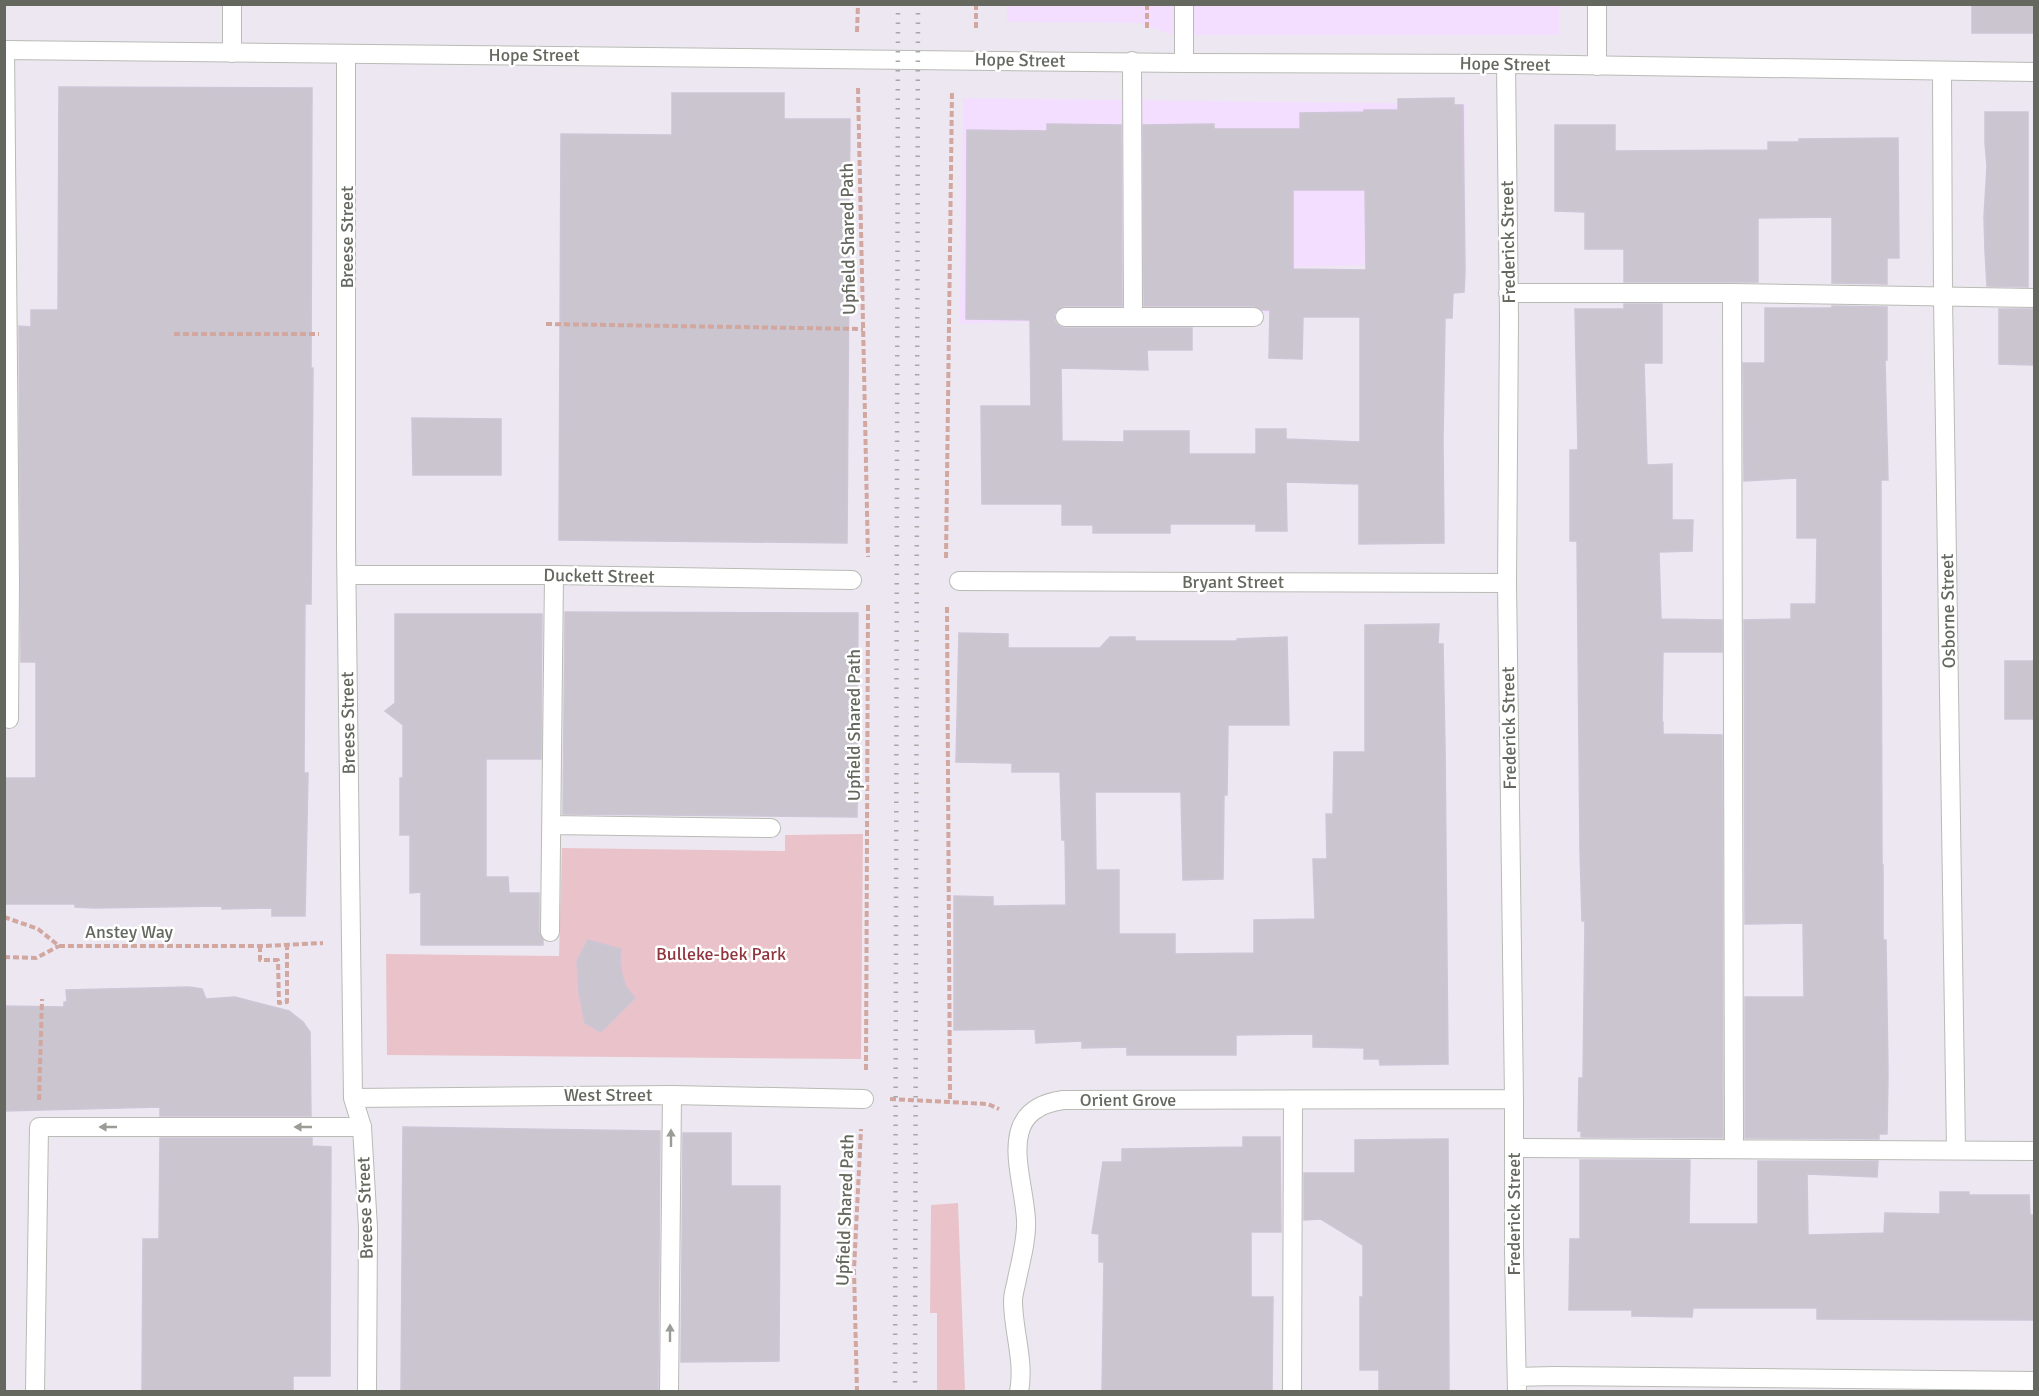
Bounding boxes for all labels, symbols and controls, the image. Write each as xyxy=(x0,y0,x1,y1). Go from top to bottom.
street label: Hope Street xyxy=(489,44,579,66)
street label: Hope Street xyxy=(974,48,1066,72)
street label: Hope Street xyxy=(1459,52,1551,76)
street label: Upfield Shared Path xyxy=(836,163,860,315)
street label: Frederick Street xyxy=(1496,180,1520,304)
street label: Breese Street xyxy=(336,186,358,288)
street label: Osborne Street xyxy=(1936,553,1960,669)
street label: Duckett Street xyxy=(543,564,655,588)
street label: Bryant Street xyxy=(1182,571,1284,593)
street label: Upfield Shared Path xyxy=(843,649,865,801)
street label: Frederick Street xyxy=(1497,666,1521,790)
street label: Breese Street xyxy=(336,671,360,775)
street label: Anstey Way xyxy=(85,921,174,943)
park label: Bulleke-bek Park xyxy=(656,943,786,965)
street label: West Street xyxy=(564,1084,652,1106)
street label: Orient Grove xyxy=(1080,1089,1176,1111)
one-way arrow xyxy=(99,1122,118,1132)
one-way arrow xyxy=(294,1122,313,1132)
one-way arrow xyxy=(666,1129,676,1148)
street label: Upfield Shared Path xyxy=(831,1134,859,1286)
street label: Frederick Street xyxy=(1503,1152,1525,1276)
street label: Breese Street xyxy=(352,1156,378,1260)
one-way arrow xyxy=(665,1324,675,1343)

